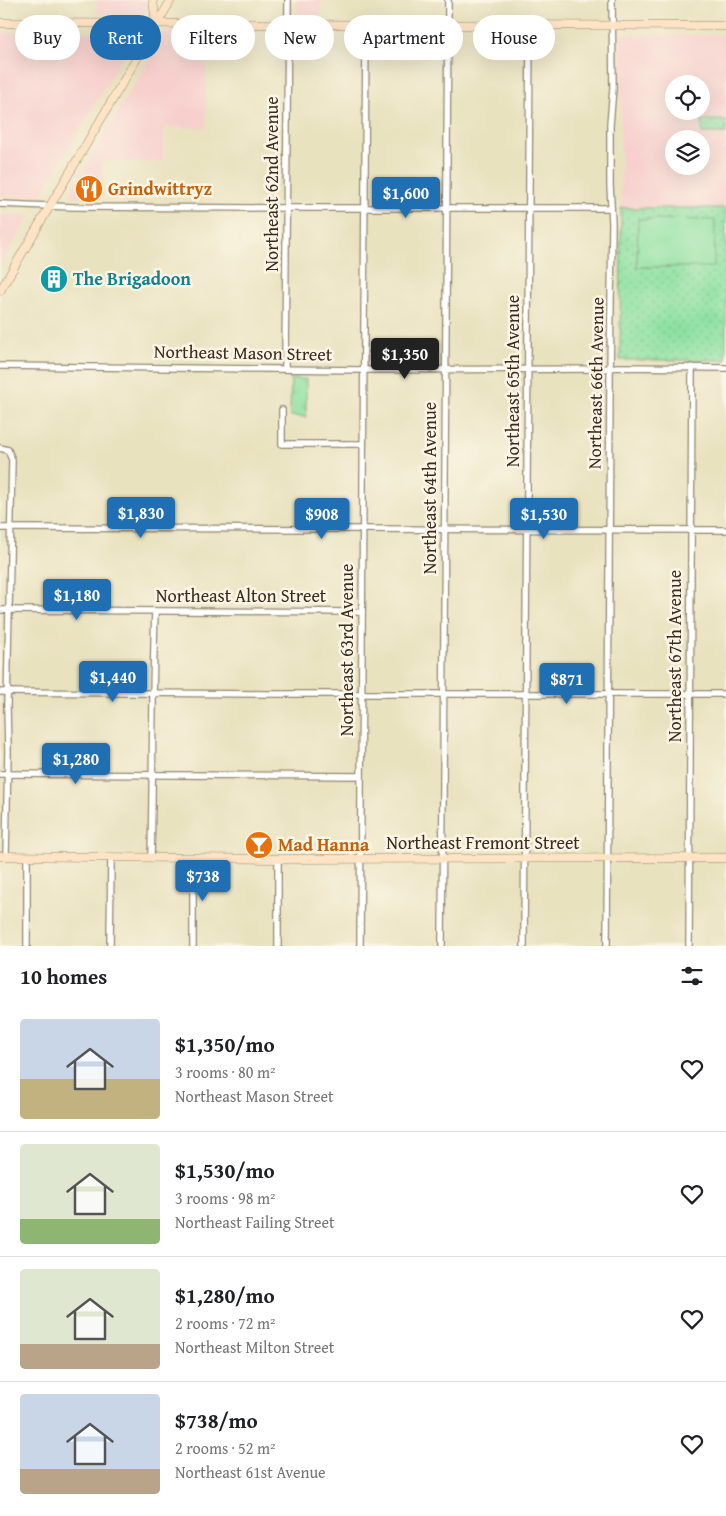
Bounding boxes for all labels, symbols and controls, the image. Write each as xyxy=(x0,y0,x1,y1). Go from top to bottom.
chip: Buy xyxy=(15,15,80,60)
chip: Rent xyxy=(90,15,161,60)
chip: Filters xyxy=(171,15,255,60)
chip: New xyxy=(265,15,334,60)
chip: Apartment xyxy=(344,15,463,60)
chip: House xyxy=(473,15,555,60)
map controls xyxy=(665,75,710,175)
button: locate xyxy=(665,75,710,120)
street label: Northeast 62nd Avenue xyxy=(258,96,285,272)
button: layers xyxy=(665,130,710,175)
restaurant icon: Grindwittryz xyxy=(74,174,104,204)
place label: Grindwittryz xyxy=(108,175,212,202)
pin: $1,600 xyxy=(365,176,447,219)
text: $1,600 xyxy=(383,181,429,205)
building icon: The Brigadoon xyxy=(39,264,69,294)
place label: The Brigadoon xyxy=(73,265,191,292)
street label: Northeast 65th Avenue xyxy=(499,295,526,467)
street label: Northeast 66th Avenue xyxy=(580,297,611,469)
street label: Northeast Mason Street xyxy=(154,337,333,368)
pin: $1,350 xyxy=(364,338,446,380)
text: $1,350 xyxy=(382,342,428,366)
street label: Northeast 64th Avenue xyxy=(416,402,443,574)
pin: $1,830 xyxy=(100,496,182,539)
pin: $908 xyxy=(292,498,352,540)
pin: $1,530 xyxy=(503,498,585,540)
text: $1,830 xyxy=(118,501,164,525)
text: $908 xyxy=(305,502,339,526)
text: $1,530 xyxy=(521,502,567,526)
street label: Northeast 63rd Avenue xyxy=(333,564,360,736)
street label: Northeast 67th Avenue xyxy=(661,570,688,742)
pin: $1,180 xyxy=(36,578,118,621)
street label: Northeast Alton Street xyxy=(156,582,327,609)
text: $1,180 xyxy=(54,583,100,607)
pin: $1,440 xyxy=(72,660,154,703)
pin: $871 xyxy=(537,662,597,705)
text: $1,440 xyxy=(90,665,136,689)
text: $871 xyxy=(550,667,584,691)
pin: $1,280 xyxy=(35,742,117,785)
text: $1,280 xyxy=(53,747,99,771)
street label: Northeast Fremont Street xyxy=(386,829,580,856)
bar icon: Mad Hanna xyxy=(244,830,274,860)
place label: Mad Hanna xyxy=(278,831,370,858)
pin: $738 xyxy=(173,860,233,902)
text: $738 xyxy=(186,864,220,888)
text: 10 homes xyxy=(20,961,107,992)
icon: filters xyxy=(678,962,706,990)
text: $1,350/mo xyxy=(175,1029,275,1060)
icon: home xyxy=(60,1039,120,1099)
icon: heart xyxy=(678,1055,706,1083)
text: 3 rooms · 80 m² xyxy=(175,1060,275,1084)
text: Northeast Mason Street xyxy=(175,1084,334,1108)
text: $1,530/mo xyxy=(175,1155,275,1186)
icon: home xyxy=(60,1164,120,1224)
icon: heart xyxy=(678,1180,706,1208)
text: 3 rooms · 98 m² xyxy=(175,1186,275,1210)
text: Northeast Failing Street xyxy=(175,1210,335,1234)
text: $1,280/mo xyxy=(175,1280,275,1311)
icon: home xyxy=(60,1289,120,1349)
icon: heart xyxy=(678,1305,706,1333)
text: 2 rooms · 72 m² xyxy=(175,1311,275,1335)
text: Northeast Milton Street xyxy=(175,1335,334,1359)
text: $738/mo xyxy=(175,1405,258,1436)
icon: home xyxy=(60,1414,120,1474)
icon: heart xyxy=(678,1430,706,1458)
text: 2 rooms · 52 m² xyxy=(175,1436,275,1460)
text: Northeast 61st Avenue xyxy=(175,1460,326,1484)

